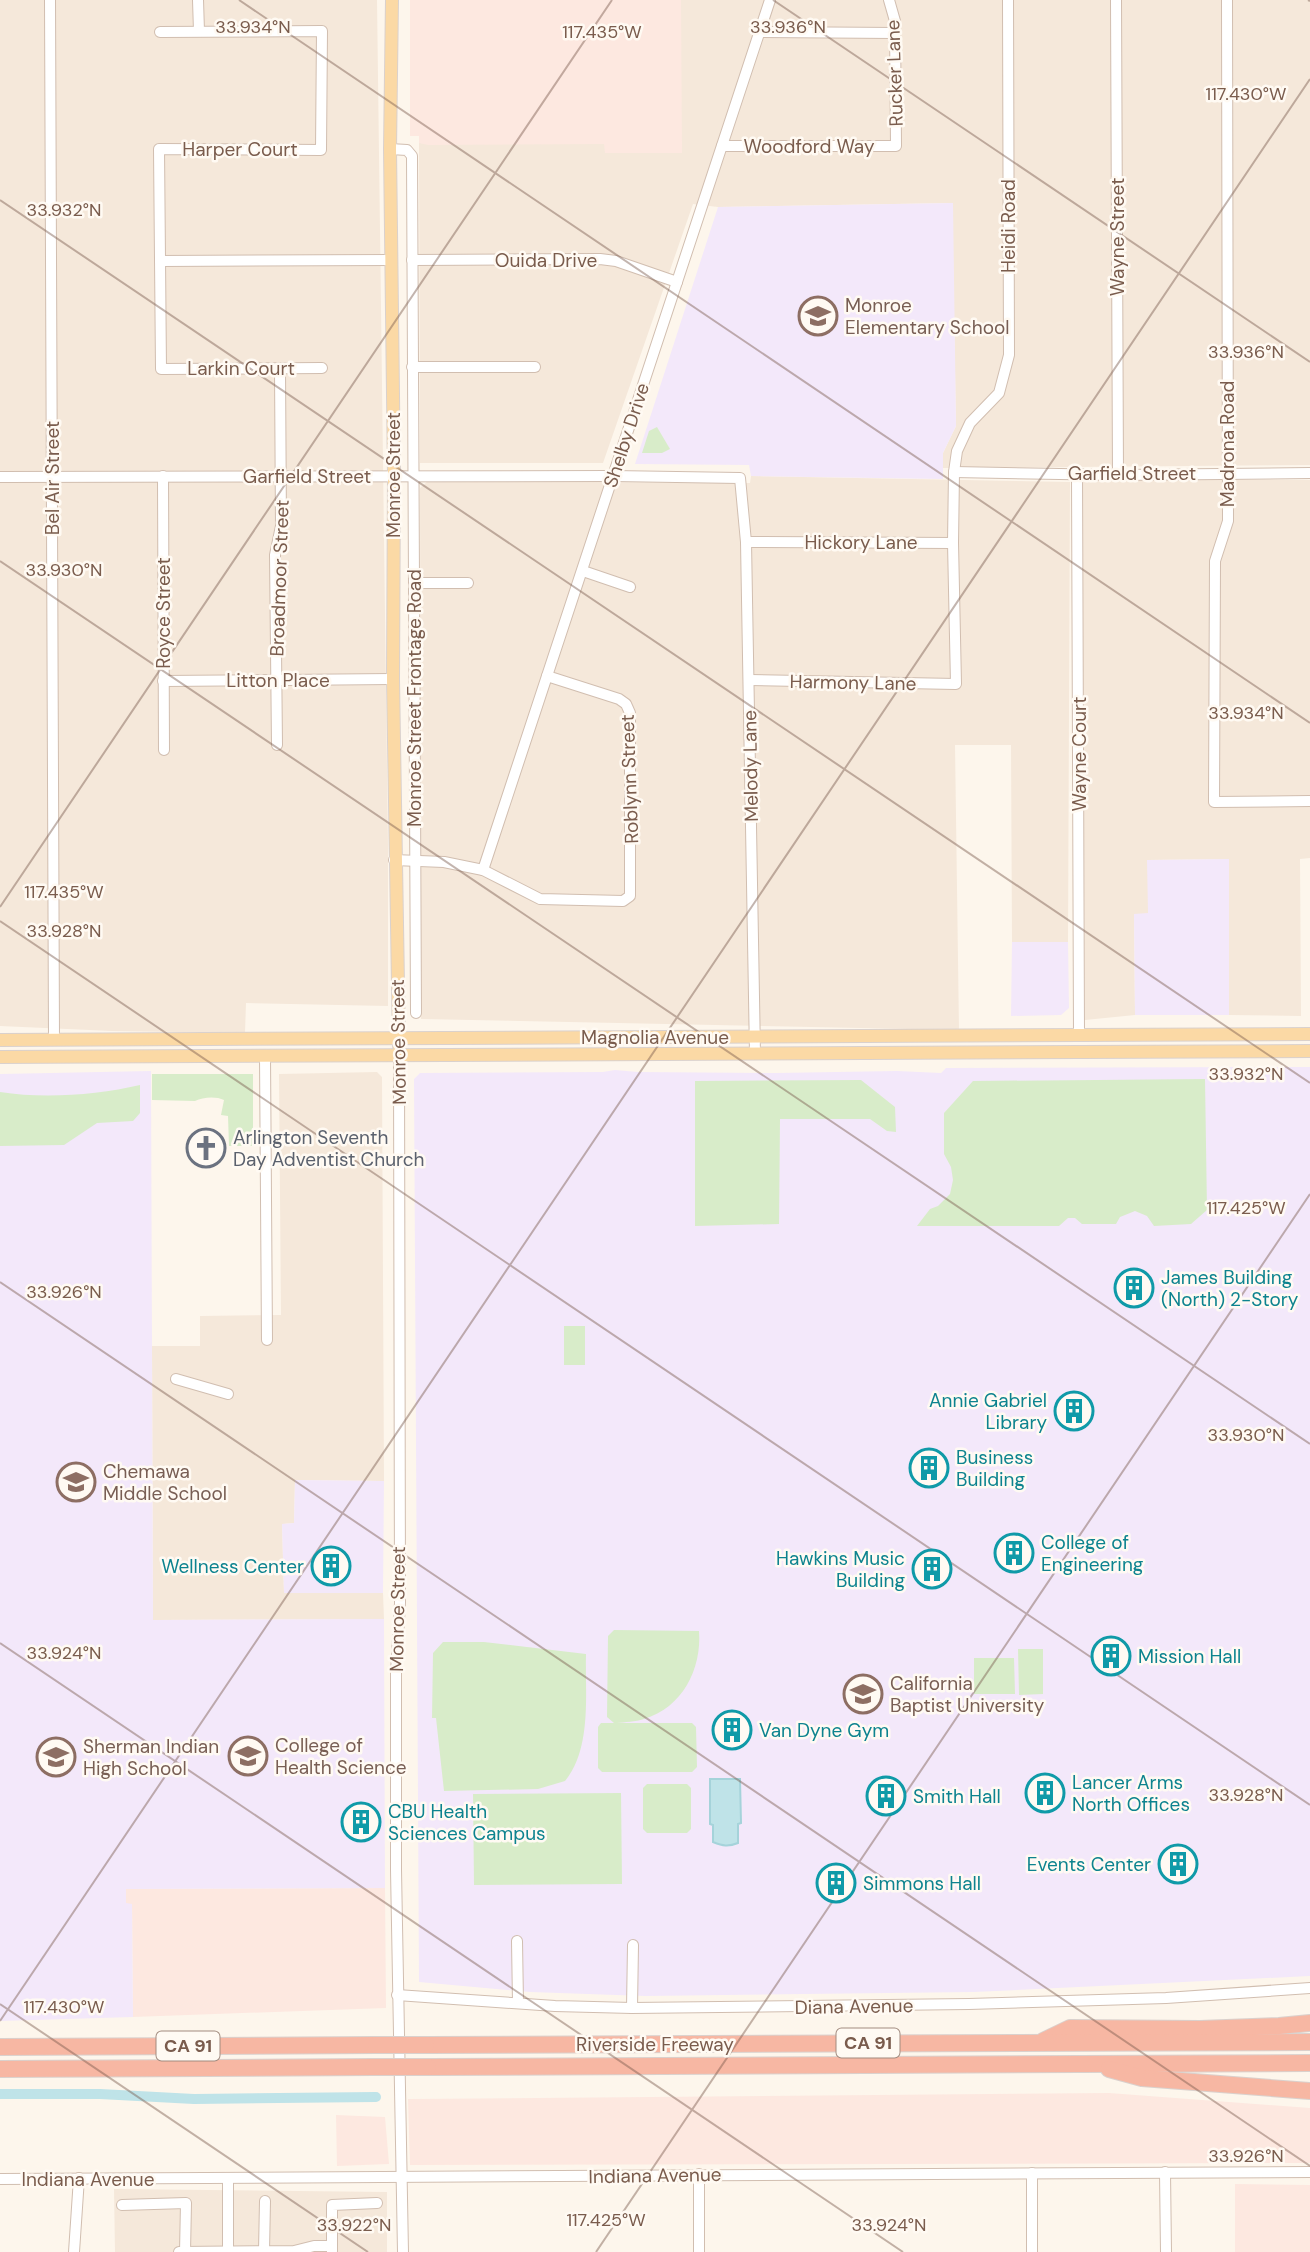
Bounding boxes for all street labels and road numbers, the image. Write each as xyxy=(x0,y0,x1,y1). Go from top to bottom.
street label: Rucker Lane xyxy=(880,19,909,127)
street label: Woodford Way xyxy=(744,134,875,159)
street label: Harper Court xyxy=(182,137,298,162)
street label: Wayne Street xyxy=(1105,178,1130,296)
street label: Heidi Road xyxy=(996,179,1021,273)
street label: Ouida Drive xyxy=(495,248,597,273)
street label: Larkin Court xyxy=(187,356,295,381)
street label: Shelby Drive xyxy=(598,380,655,491)
street label: Madrona Road xyxy=(1215,381,1240,507)
street label: Monroe Street xyxy=(381,412,406,538)
street label: Bel Air Street xyxy=(40,421,65,535)
street label: Garfield Street xyxy=(1068,461,1196,486)
street label: Garfield Street xyxy=(243,464,371,489)
street label: Broadmoor Street xyxy=(264,499,295,657)
street label: Hickory Lane xyxy=(804,530,918,555)
street label: Royce Street xyxy=(151,557,176,669)
street label: Monroe Street Frontage Road xyxy=(402,569,427,827)
street label: Litton Place xyxy=(226,668,330,693)
street label: Harmony Lane xyxy=(789,669,917,696)
street label: Wayne Court xyxy=(1067,696,1092,812)
street label: Melody Lane xyxy=(737,710,764,822)
street label: Roblynn Street xyxy=(615,714,644,844)
street label: Monroe Street xyxy=(385,979,412,1105)
street label: Magnolia Avenue xyxy=(581,1025,729,1050)
street label: Monroe Street xyxy=(384,1546,411,1672)
street label: Diana Avenue xyxy=(794,1993,914,2020)
road number: CA 91 xyxy=(836,2028,900,2057)
road number: CA 91 xyxy=(156,2032,220,2060)
street label: Riverside Freeway xyxy=(576,2032,734,2057)
street label: Indiana Avenue xyxy=(588,2162,722,2189)
street label: Indiana Avenue xyxy=(21,2167,155,2192)

